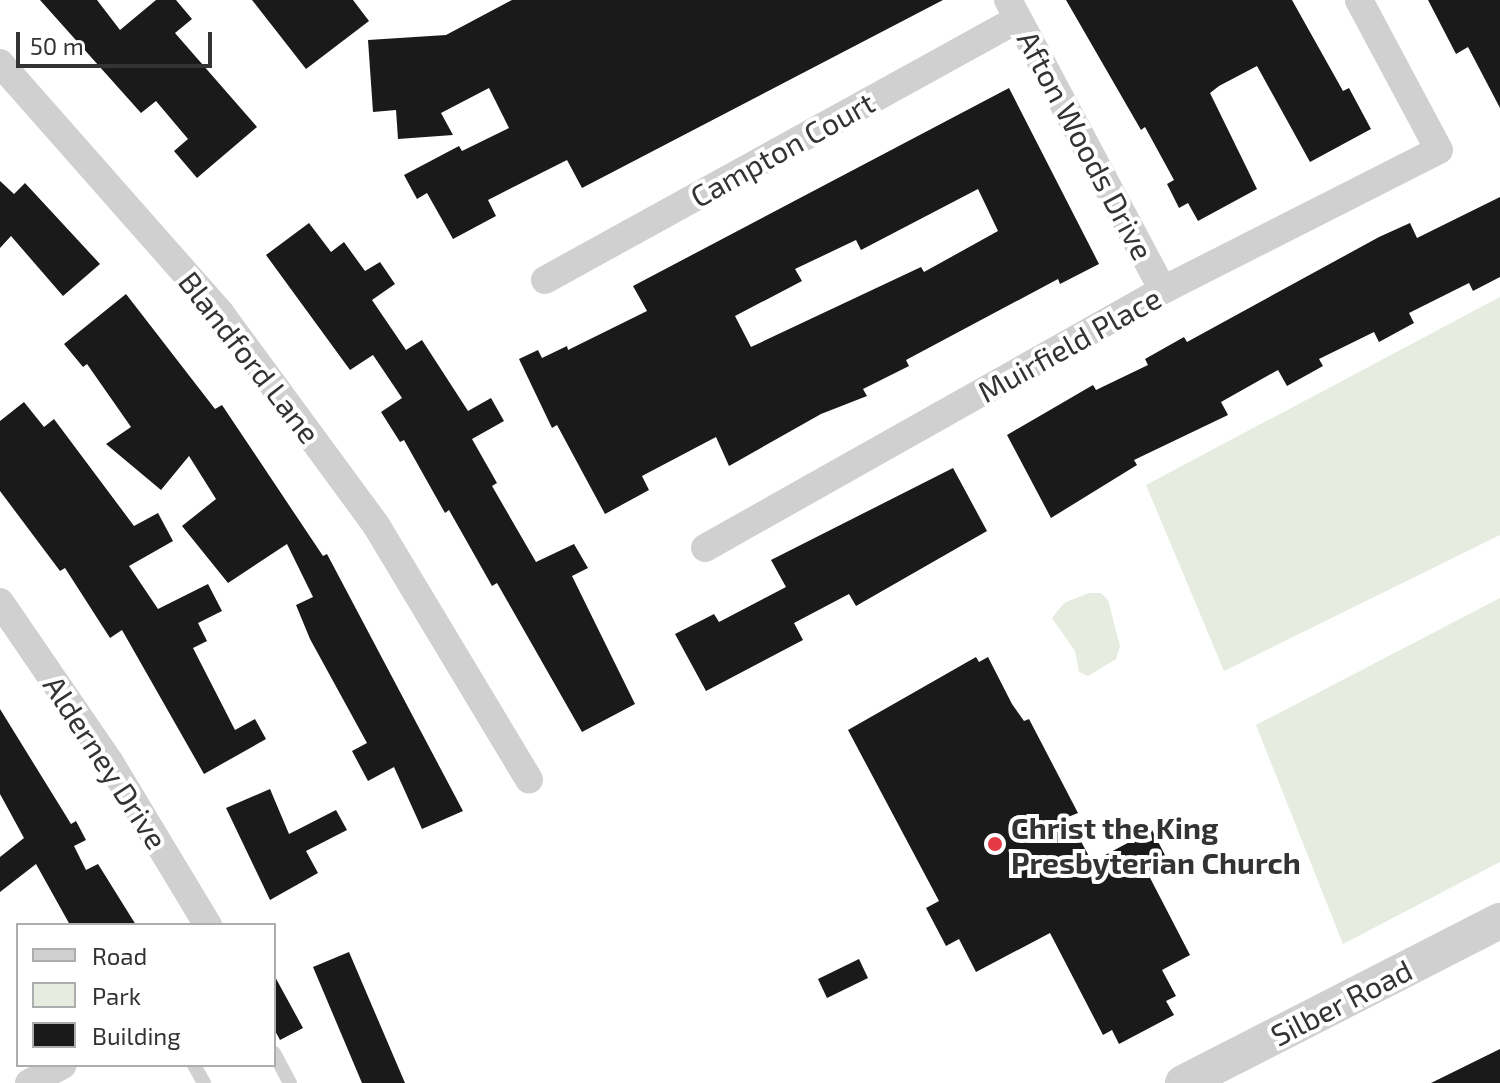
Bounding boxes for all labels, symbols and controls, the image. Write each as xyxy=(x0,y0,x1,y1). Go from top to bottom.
scale bar xyxy=(20,16,216,66)
street label: Afton Woods Drive xyxy=(1010,24,1162,266)
text: 50 m xyxy=(30,31,84,60)
street label: Campton Court xyxy=(684,84,880,214)
street label: Blandford Lane xyxy=(172,264,328,450)
street label: Muirfield Place xyxy=(971,279,1167,409)
street label: Alderney Drive xyxy=(36,668,176,856)
place label: Christ the King Presbyterian Church xyxy=(1011,809,1301,880)
marker: Christ the King Presbyterian Church xyxy=(986,835,1004,853)
legend xyxy=(16,923,276,1067)
text: Road xyxy=(92,941,147,970)
street label: Silber Road xyxy=(1264,951,1418,1053)
text: Park xyxy=(92,981,141,1010)
text: Building xyxy=(92,1021,181,1050)

